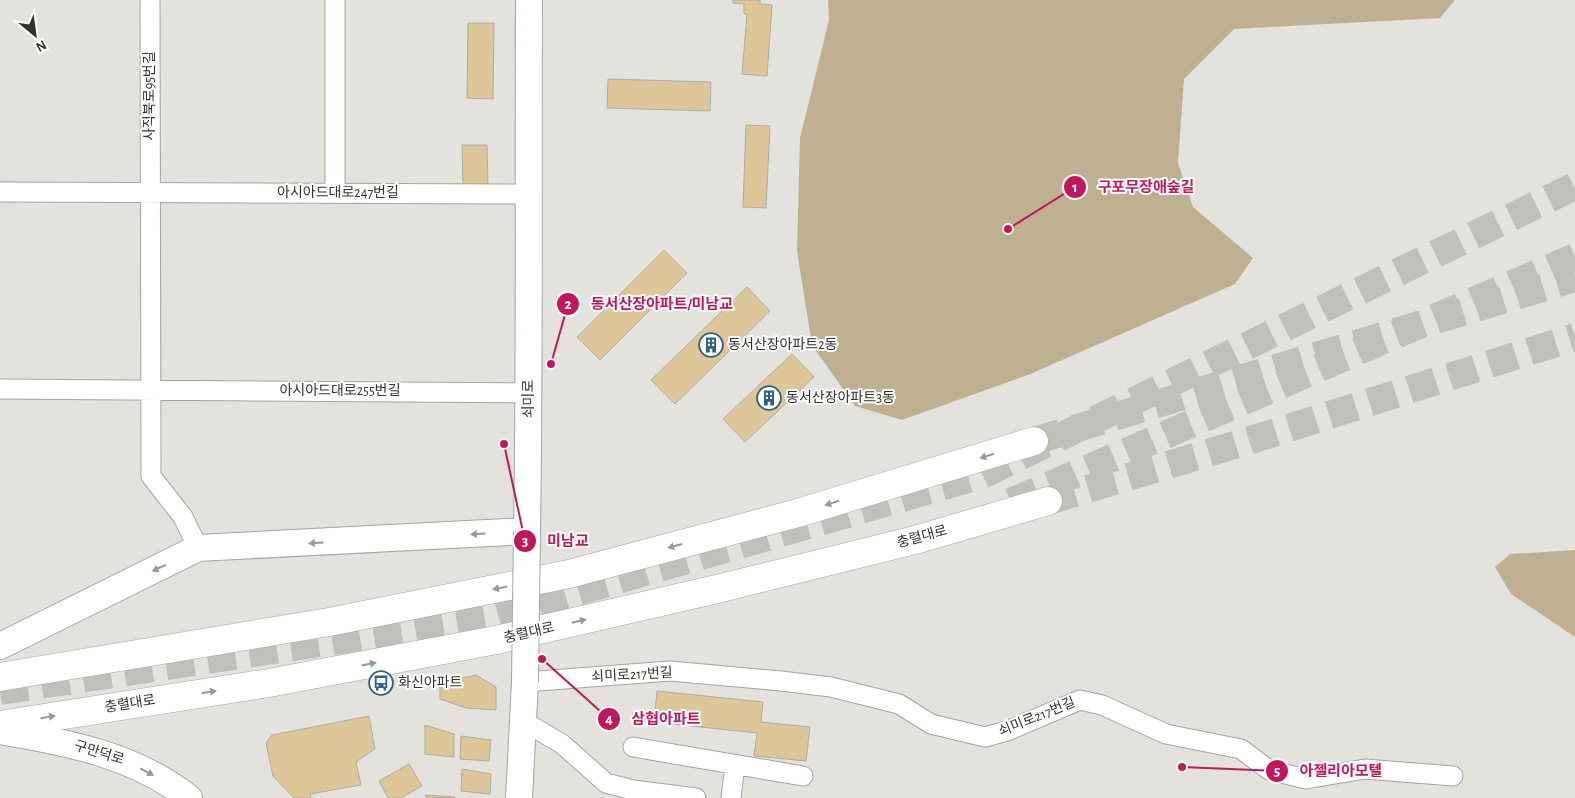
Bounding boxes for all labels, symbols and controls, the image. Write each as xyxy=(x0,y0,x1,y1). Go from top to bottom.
north arrow xyxy=(10,10,60,60)
text: N xyxy=(33,37,48,54)
street label: 사직북로95번길 xyxy=(142,51,157,141)
callout: 구포무장애숲길 xyxy=(1062,172,1204,202)
text: 구포무장애숲길 xyxy=(1098,179,1194,195)
text: 1 xyxy=(1072,180,1078,195)
street label: 아시아드대로247번길 xyxy=(277,185,399,200)
callout: 동서산장아파트/미남교 xyxy=(556,289,743,319)
text: 동서산장아파트/미남교 xyxy=(591,296,733,312)
text: 2 xyxy=(564,297,572,312)
building icon: 동서산장아파트2동 xyxy=(698,332,724,358)
place label: 동서산장아파트2동 xyxy=(728,337,838,352)
street label: 쇠미로 xyxy=(521,380,536,418)
street label: 아시아드대로255번길 xyxy=(279,383,401,398)
building icon: 동서산장아파트3동 xyxy=(756,385,782,411)
place label: 동서산장아파트3동 xyxy=(786,390,895,405)
one-way arrow xyxy=(980,452,995,460)
one-way arrow xyxy=(824,499,839,507)
street label: 충렬대로 xyxy=(895,523,949,550)
callout: 미남교 xyxy=(512,526,599,556)
one-way arrow xyxy=(470,530,486,538)
text: 미남교 xyxy=(547,533,589,549)
text: 3 xyxy=(522,534,528,549)
one-way arrow xyxy=(308,539,324,547)
one-way arrow xyxy=(668,542,683,550)
one-way arrow xyxy=(152,564,166,572)
one-way arrow xyxy=(493,584,508,592)
one-way arrow xyxy=(572,617,587,625)
street label: 충렬대로 xyxy=(502,619,556,646)
one-way arrow xyxy=(361,660,376,668)
street label: 쇠미로217번길 xyxy=(591,665,673,684)
bus stop icon: 화신아파트 xyxy=(368,670,394,696)
place label: 화신아파트 xyxy=(398,675,463,690)
one-way arrow xyxy=(201,688,217,696)
street label: 충렬대로 xyxy=(103,692,157,715)
street label: 쇠미로217번길 xyxy=(996,694,1077,739)
callout: 삼협아파트 xyxy=(597,704,711,734)
text: 삼협아파트 xyxy=(631,711,701,727)
text: 4 xyxy=(605,712,613,727)
one-way arrow xyxy=(41,713,57,721)
street label: 구만덕로 xyxy=(72,738,126,767)
callout: 아젤리아모텔 xyxy=(1265,756,1392,786)
text: 아젤리아모텔 xyxy=(1300,763,1382,779)
text: 5 xyxy=(1274,764,1280,779)
one-way arrow xyxy=(140,768,154,776)

